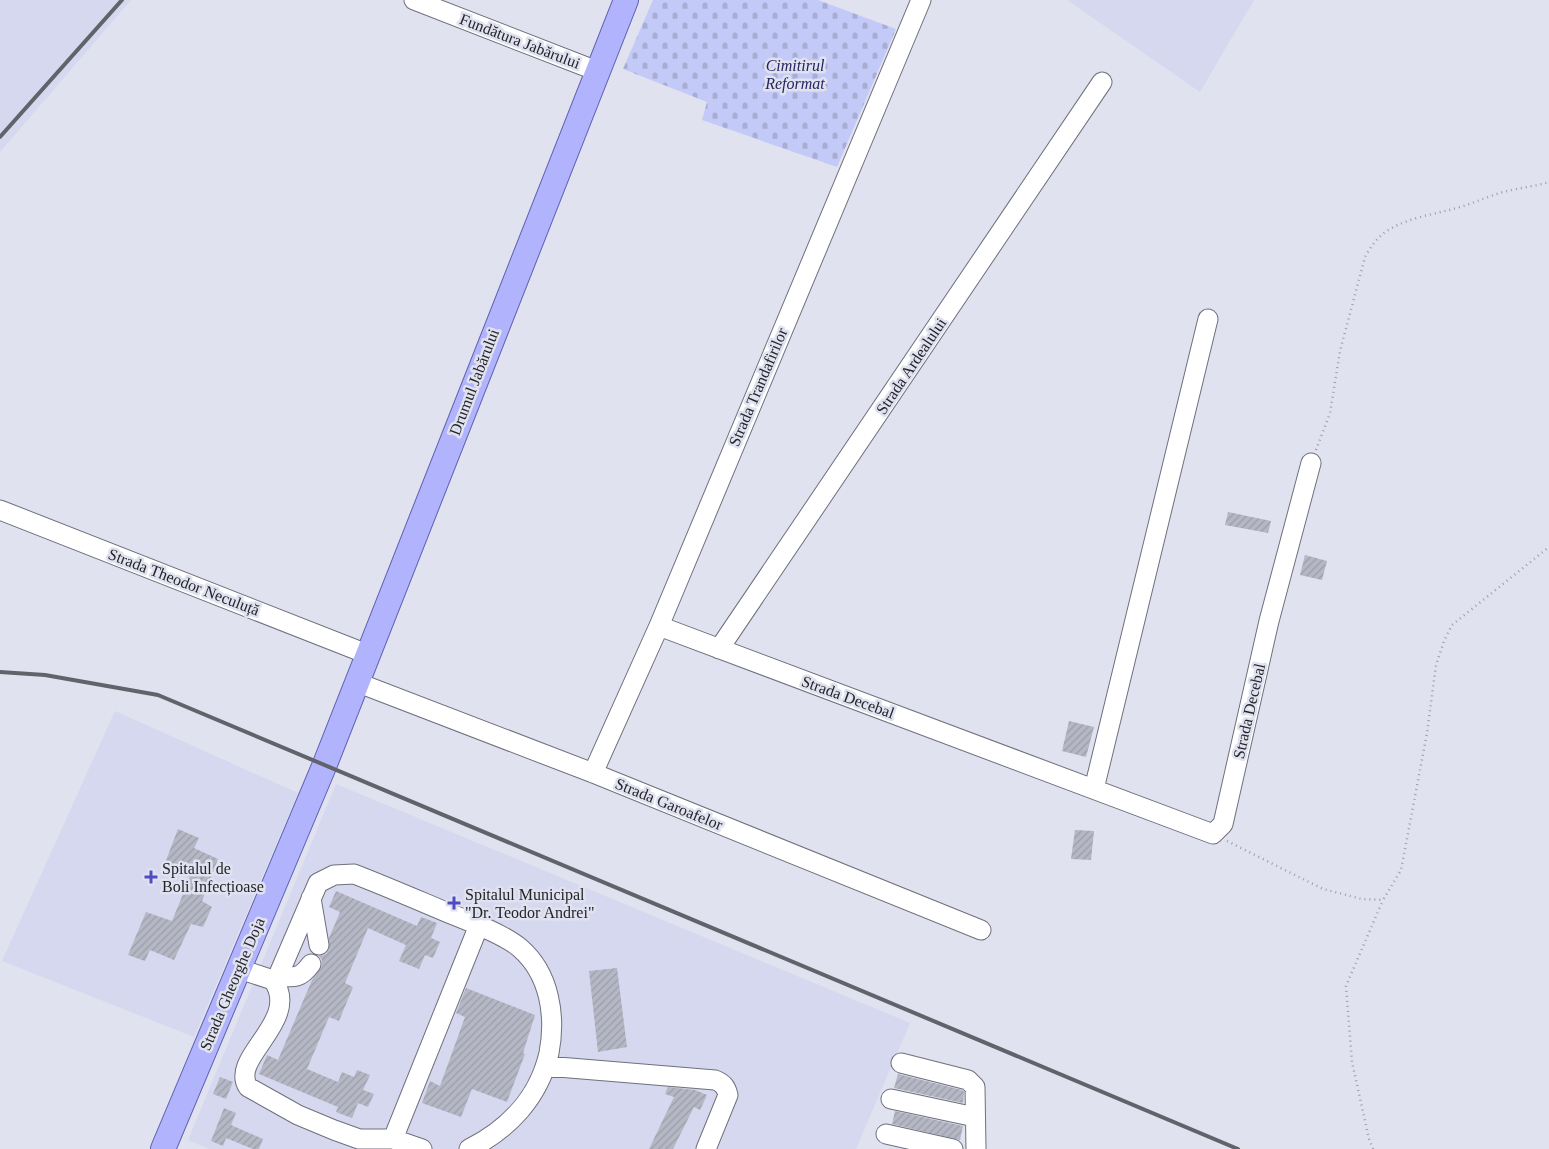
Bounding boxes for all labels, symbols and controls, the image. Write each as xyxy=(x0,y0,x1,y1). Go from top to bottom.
street label: Fundătura Jabărului xyxy=(457,10,583,72)
park label: Cimitirul Reformat xyxy=(764,57,825,93)
street label: Strada Ardealului xyxy=(873,314,950,417)
street label: Strada Trandafirilor xyxy=(725,325,791,449)
street label: Drumul Jabărului xyxy=(446,326,502,438)
street label: Strada Theodor Neculuță xyxy=(106,545,262,620)
street label: Strada Decebal xyxy=(1230,661,1268,760)
street label: Strada Decebal xyxy=(799,672,897,722)
street label: Strada Garoafelor xyxy=(613,775,726,834)
place label: Spitalul de Boli Infecțioase xyxy=(162,860,264,896)
marker: Spitalul de Boli Infecțioase xyxy=(144,870,158,884)
place label: Spitalul Municipal "Dr. Teodor Andrei" xyxy=(465,886,594,921)
marker: Spitalul Municipal "Dr. Teodor Andrei" xyxy=(447,896,461,910)
street label: Strada Gheorghe Doja xyxy=(196,915,269,1053)

